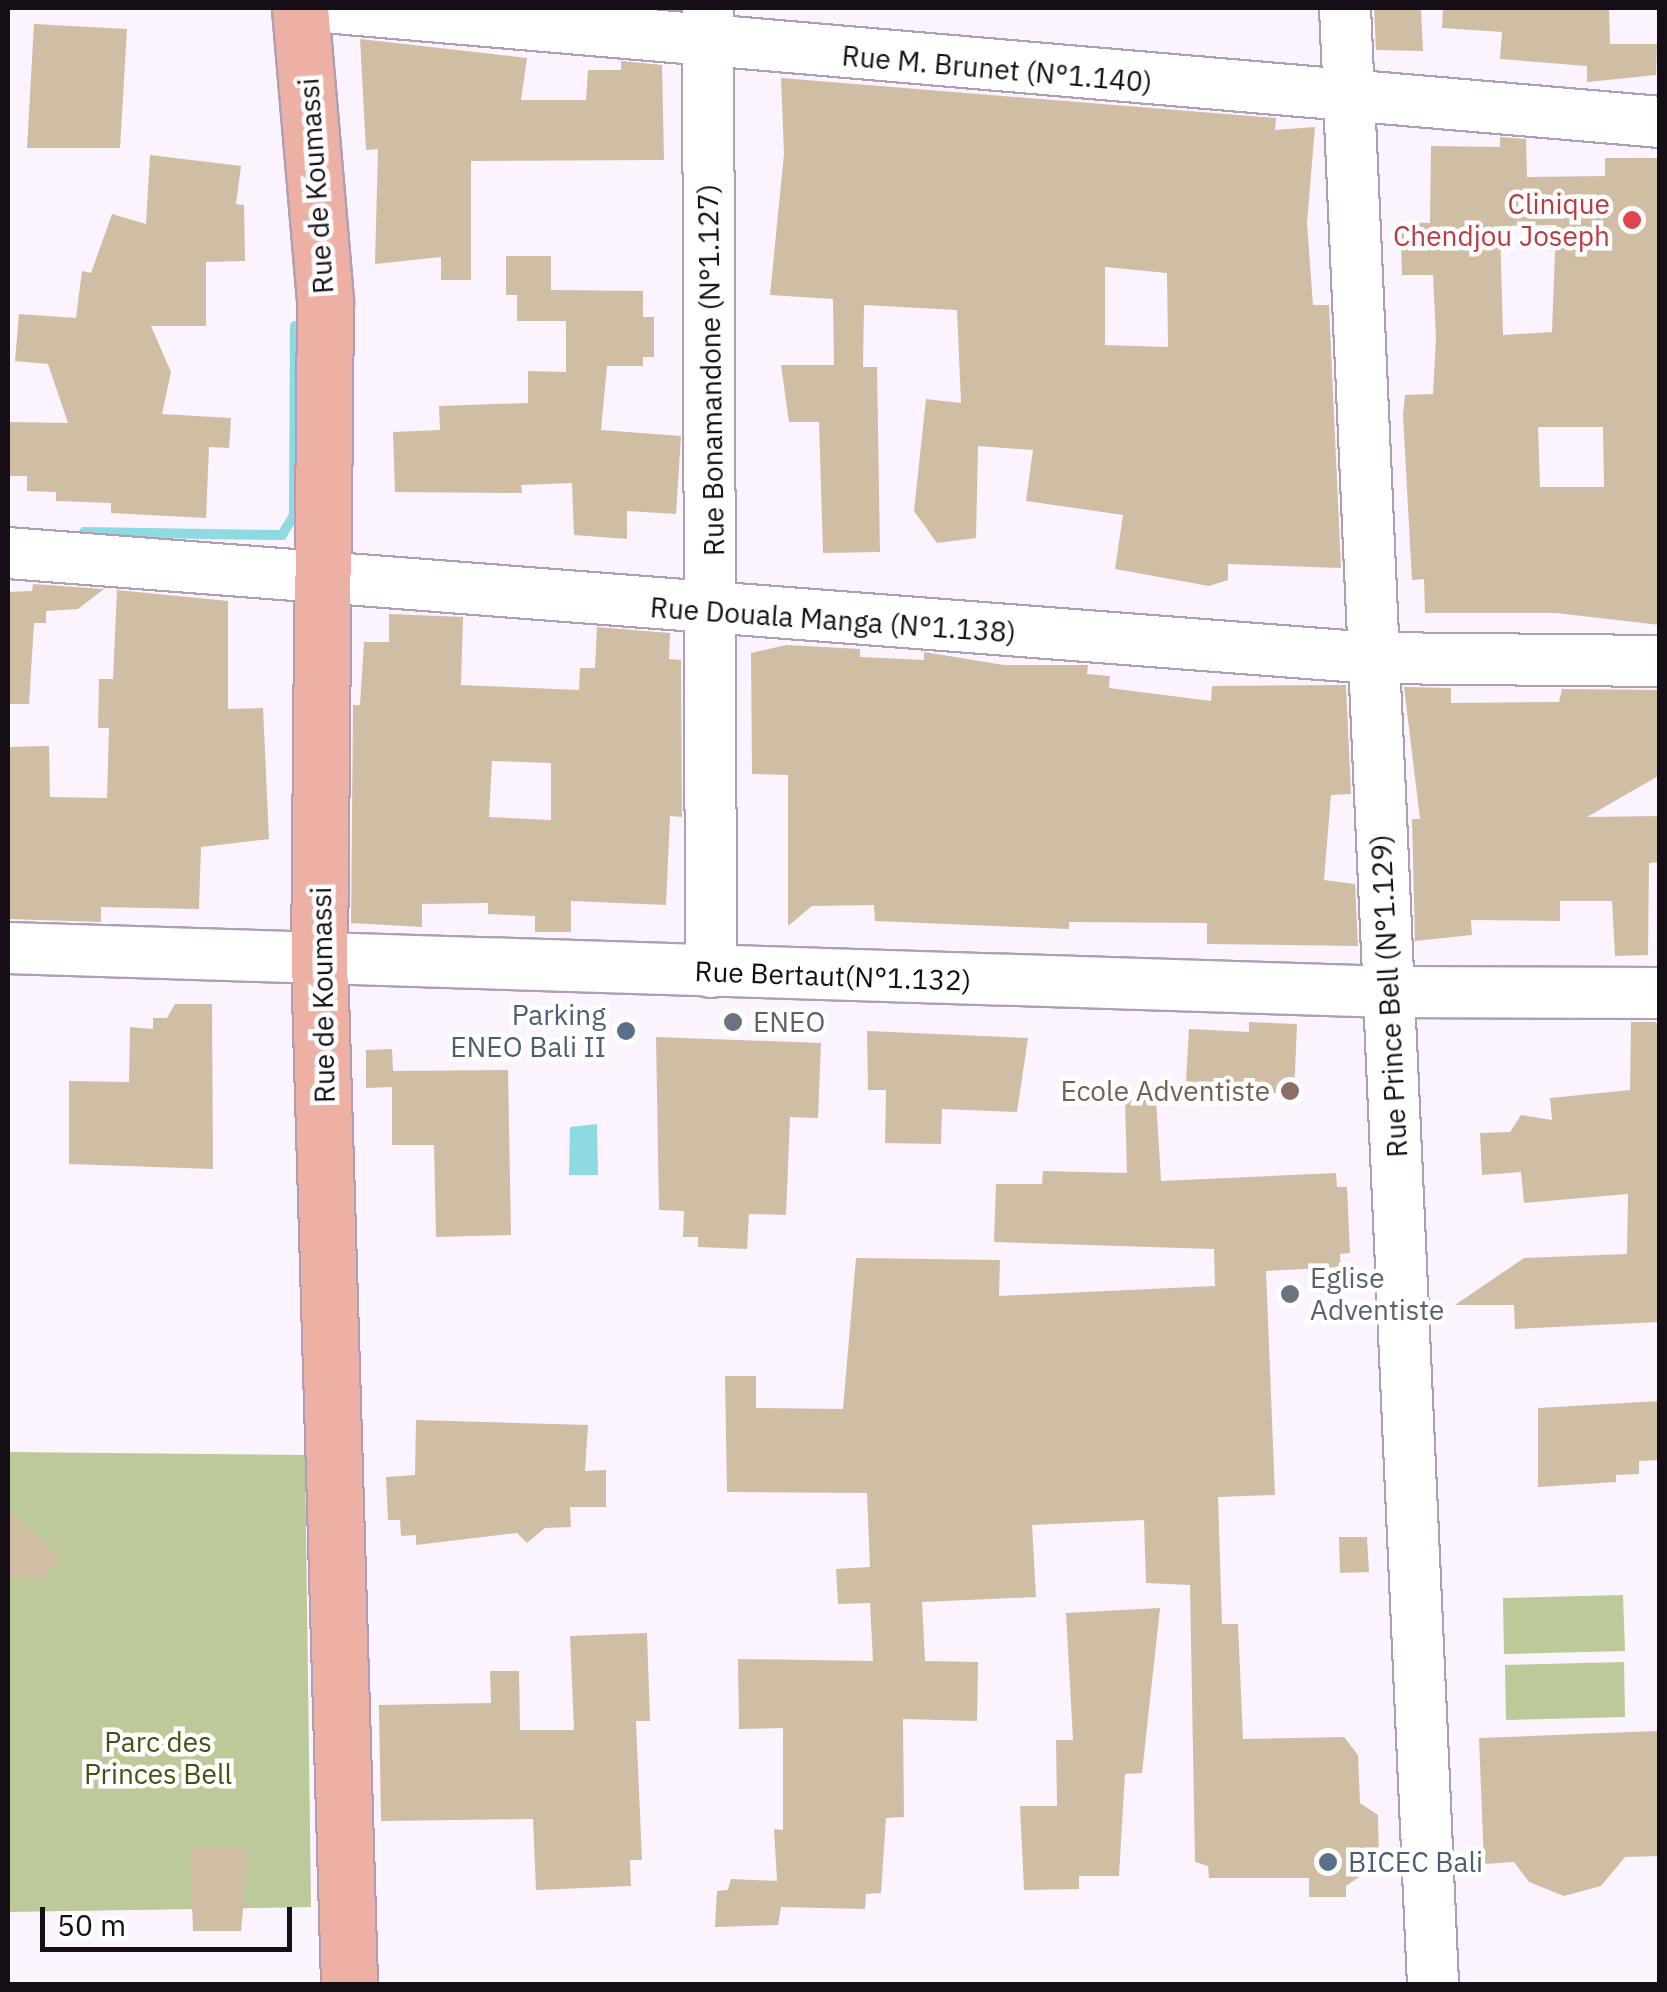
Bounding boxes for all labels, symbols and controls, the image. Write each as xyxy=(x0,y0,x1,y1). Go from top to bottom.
street label: Rue M. Brunet (N°1.140) xyxy=(840,39,1154,99)
street label: Rue de Koumassi xyxy=(292,77,340,295)
street label: Rue Bonamandone (N°1.127) xyxy=(691,184,731,556)
place label: Clinique Chendjou Joseph xyxy=(1393,187,1610,253)
marker: Clinique Chendjou Joseph xyxy=(1619,207,1645,233)
street label: Rue Douala Manga (N°1.138) xyxy=(649,590,1017,650)
street label: Rue Prince Bell (N°1.129) xyxy=(1364,834,1414,1158)
street label: Rue de Koumassi xyxy=(304,887,342,1103)
street label: Rue Bertaut(N°1.132) xyxy=(694,954,972,998)
place label: Parking ENEO Bali II xyxy=(450,998,606,1064)
place label: ENEO xyxy=(753,1005,825,1039)
marker: ENEO xyxy=(722,1011,744,1033)
marker: Parking ENEO Bali II xyxy=(615,1020,637,1042)
place label: Ecole Adventiste xyxy=(1060,1074,1270,1108)
marker: Ecole Adventiste xyxy=(1279,1080,1301,1102)
place label: Eglise Adventiste xyxy=(1310,1261,1444,1327)
marker: Eglise Adventiste xyxy=(1279,1283,1301,1305)
park label: Parc des Princes Bell xyxy=(84,1725,232,1791)
place label: BICEC Bali xyxy=(1348,1845,1483,1879)
marker: BICEC Bali xyxy=(1317,1851,1339,1873)
scale bar xyxy=(45,1887,298,1949)
text: 50 m xyxy=(57,1905,126,1944)

